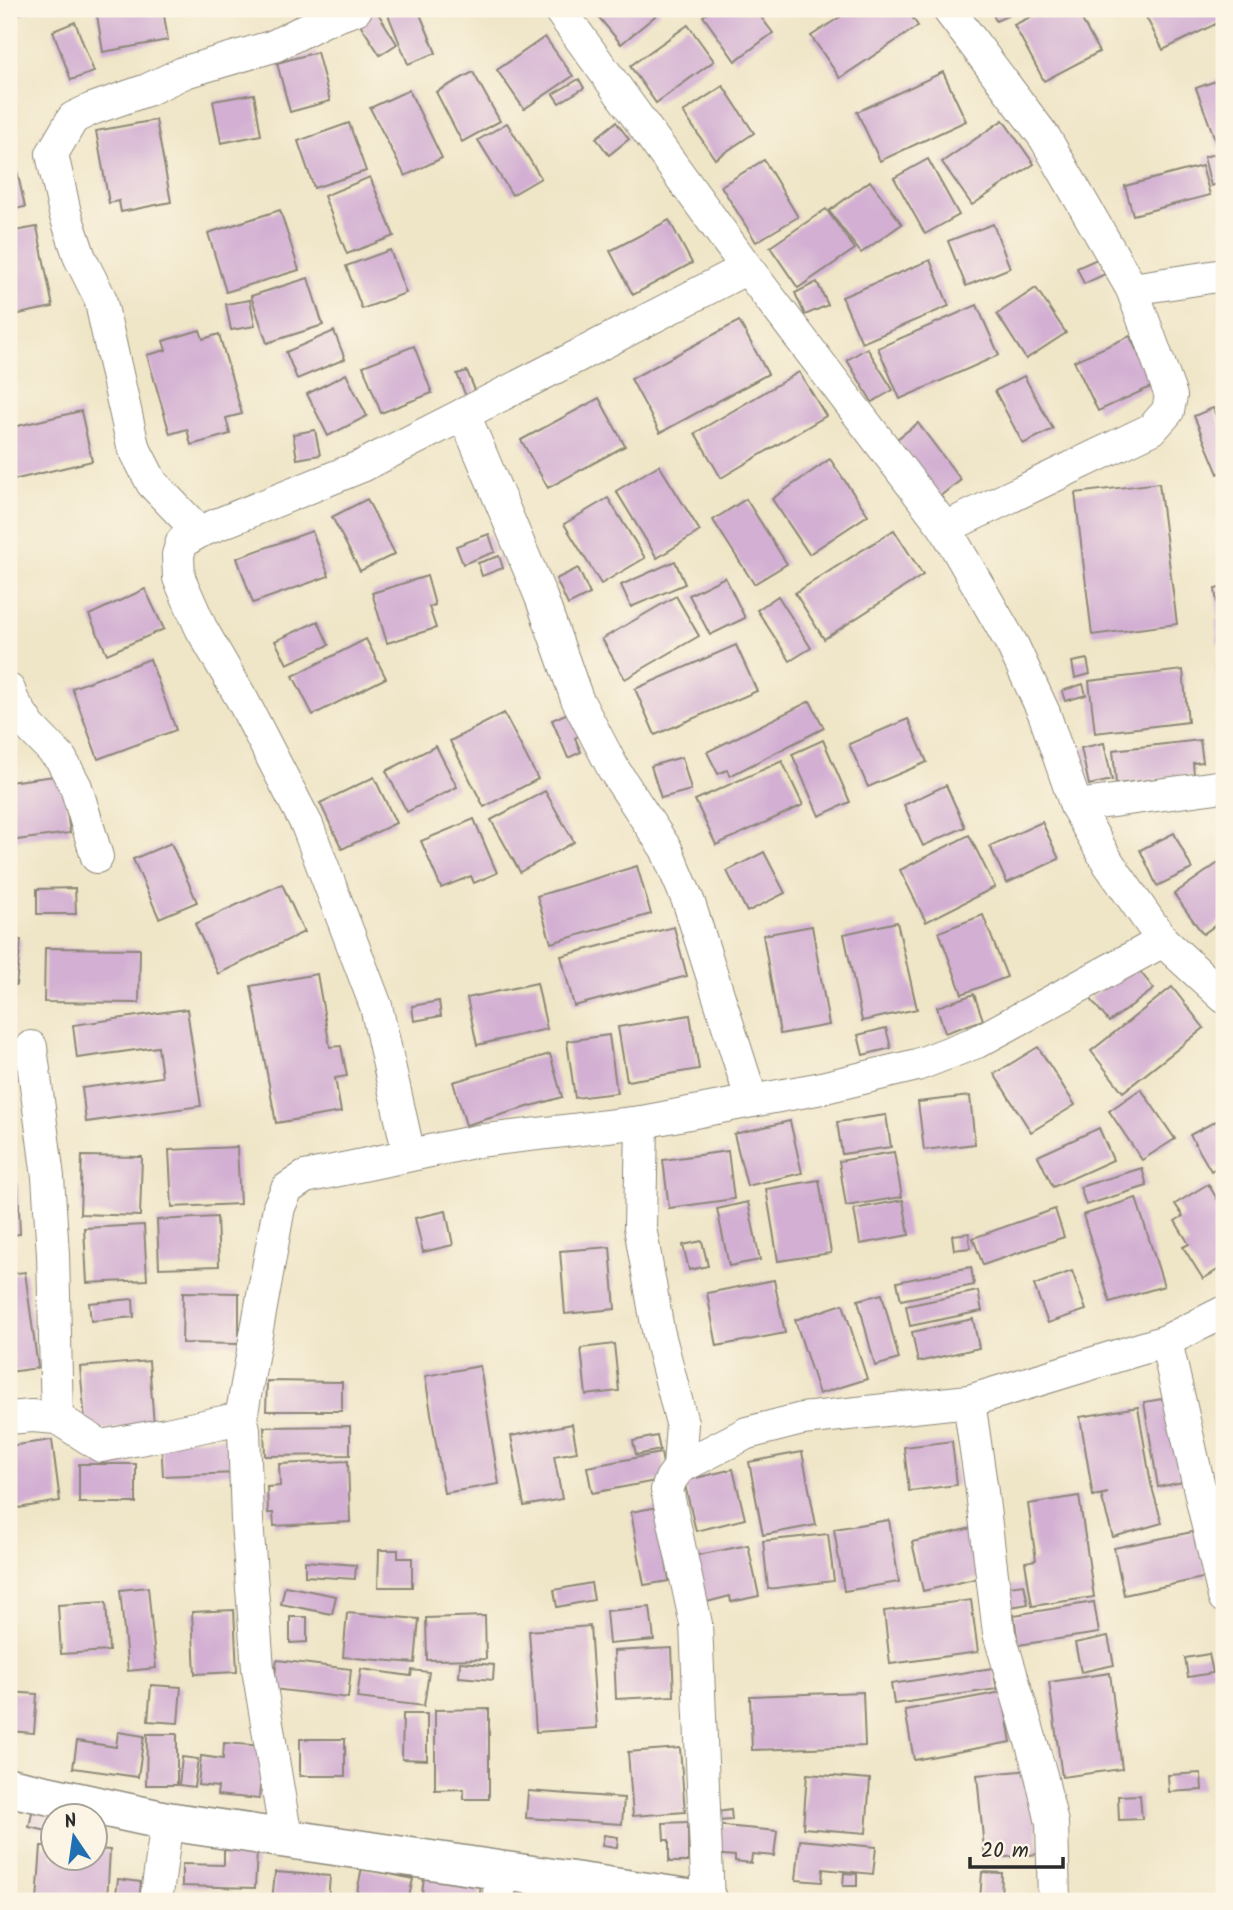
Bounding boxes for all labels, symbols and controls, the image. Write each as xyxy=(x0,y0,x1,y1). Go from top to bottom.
north arrow xyxy=(38,1801,108,1871)
text: N xyxy=(61,1806,80,1838)
scale bar xyxy=(970,1826,1063,1870)
text: 20 m xyxy=(981,1835,1029,1868)

